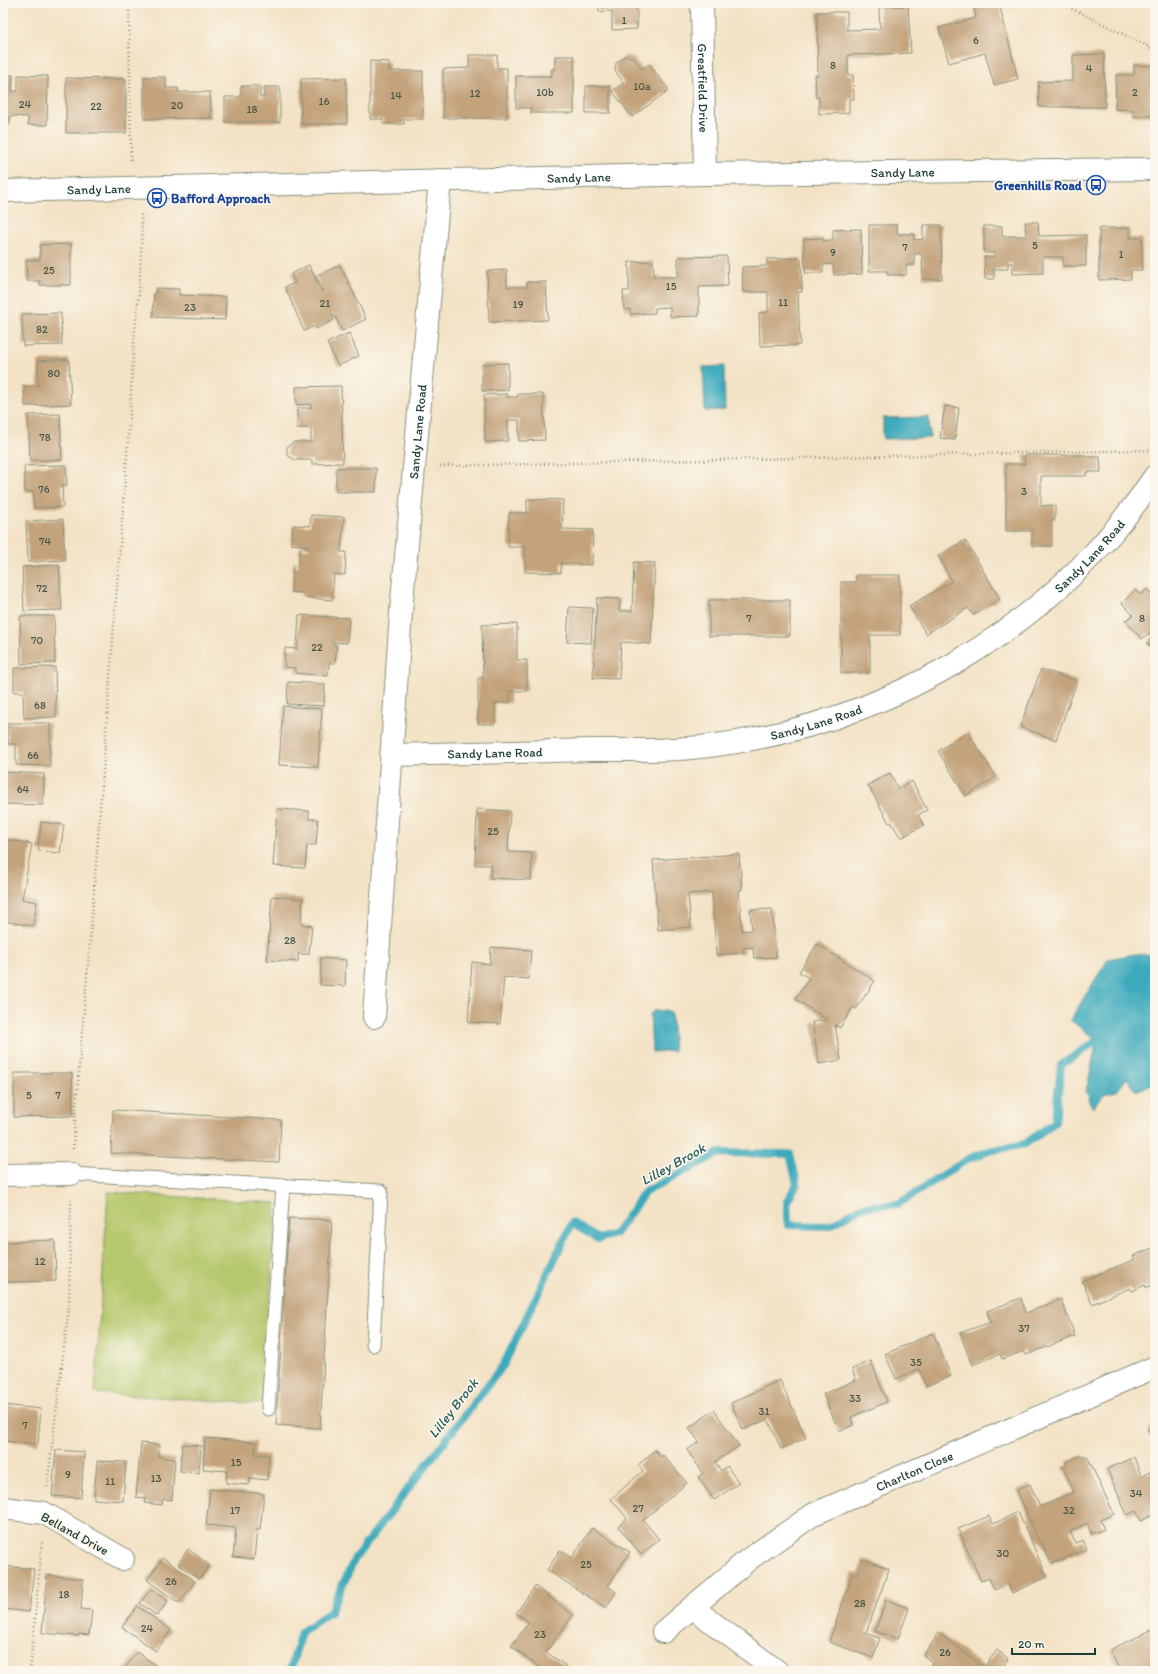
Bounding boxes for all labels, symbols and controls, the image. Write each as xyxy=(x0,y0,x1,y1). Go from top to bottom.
house number: 1 xyxy=(621,14,627,27)
house number: 6 xyxy=(973,34,979,47)
street label: Greatfield Drive xyxy=(695,43,711,133)
house number: 8 xyxy=(830,59,836,72)
house number: 4 xyxy=(1086,62,1093,75)
house number: 10a xyxy=(633,80,651,93)
house number: 10b xyxy=(536,86,554,99)
house number: 2 xyxy=(1132,86,1138,99)
house number: 12 xyxy=(470,87,481,100)
house number: 14 xyxy=(390,89,402,102)
house number: 16 xyxy=(319,95,330,108)
house number: 24 xyxy=(19,98,32,111)
house number: 20 xyxy=(171,99,184,112)
house number: 22 xyxy=(90,100,102,113)
house number: 18 xyxy=(246,103,258,116)
street label: Sandy Lane xyxy=(871,164,935,180)
street label: Sandy Lane xyxy=(547,169,611,186)
bus stop icon: Greenhills Road xyxy=(1085,174,1107,196)
place label: Greenhills Road xyxy=(994,178,1083,193)
street label: Sandy Lane xyxy=(67,181,131,197)
bus stop icon: Bafford Approach xyxy=(146,187,168,209)
place label: Bafford Approach xyxy=(171,191,271,207)
house number: 5 xyxy=(1032,239,1038,252)
house number: 7 xyxy=(902,241,908,254)
house number: 9 xyxy=(830,246,836,259)
house number: 1 xyxy=(1118,248,1124,261)
house number: 25 xyxy=(43,264,55,277)
house number: 15 xyxy=(666,280,677,293)
house number: 11 xyxy=(778,296,788,309)
house number: 21 xyxy=(320,297,330,310)
house number: 19 xyxy=(513,298,524,311)
house number: 23 xyxy=(184,301,196,314)
house number: 82 xyxy=(36,323,48,336)
house number: 80 xyxy=(48,367,61,380)
street label: Sandy Lane Road xyxy=(406,384,430,480)
house number: 78 xyxy=(39,431,51,444)
house number: 76 xyxy=(38,483,50,496)
house number: 3 xyxy=(1021,485,1027,498)
street label: Sandy Lane Road xyxy=(1051,517,1128,596)
house number: 74 xyxy=(39,535,51,548)
house number: 72 xyxy=(36,582,48,595)
house number: 7 xyxy=(746,612,752,625)
house number: 8 xyxy=(1139,612,1145,625)
house number: 70 xyxy=(31,634,43,647)
house number: 22 xyxy=(311,641,323,654)
house number: 68 xyxy=(34,699,46,712)
street label: Sandy Lane Road xyxy=(769,701,864,743)
street label: Sandy Lane Road xyxy=(447,744,543,762)
house number: 66 xyxy=(27,749,39,762)
house number: 64 xyxy=(17,783,30,796)
house number: 25 xyxy=(487,825,499,838)
house number: 28 xyxy=(284,934,296,947)
house number: 5 xyxy=(26,1089,32,1102)
house number: 7 xyxy=(55,1089,61,1102)
water label: Lilley Brook xyxy=(638,1139,709,1189)
house number: 12 xyxy=(35,1255,46,1268)
house number: 37 xyxy=(1018,1322,1030,1335)
house number: 35 xyxy=(910,1356,922,1369)
water label: Lilley Brook xyxy=(425,1374,482,1442)
house number: 33 xyxy=(849,1392,861,1405)
house number: 31 xyxy=(758,1405,770,1418)
house number: 7 xyxy=(22,1419,28,1432)
street label: Charlton Close xyxy=(873,1448,955,1495)
house number: 15 xyxy=(231,1456,242,1469)
house number: 9 xyxy=(65,1468,71,1481)
house number: 13 xyxy=(150,1472,162,1485)
house number: 11 xyxy=(105,1475,115,1488)
house number: 34 xyxy=(1130,1487,1143,1500)
house number: 27 xyxy=(632,1502,644,1515)
house number: 17 xyxy=(230,1504,241,1517)
house number: 32 xyxy=(1063,1504,1075,1517)
street label: Belland Drive xyxy=(38,1509,111,1558)
house number: 30 xyxy=(997,1547,1010,1560)
house number: 25 xyxy=(580,1558,592,1571)
house number: 26 xyxy=(165,1575,177,1588)
house number: 18 xyxy=(58,1588,70,1601)
house number: 28 xyxy=(854,1597,866,1610)
house number: 24 xyxy=(141,1622,154,1635)
house number: 23 xyxy=(534,1628,546,1641)
scale bar xyxy=(1012,1630,1095,1656)
text: 20 m xyxy=(1018,1637,1045,1651)
house number: 26 xyxy=(939,1646,951,1659)

